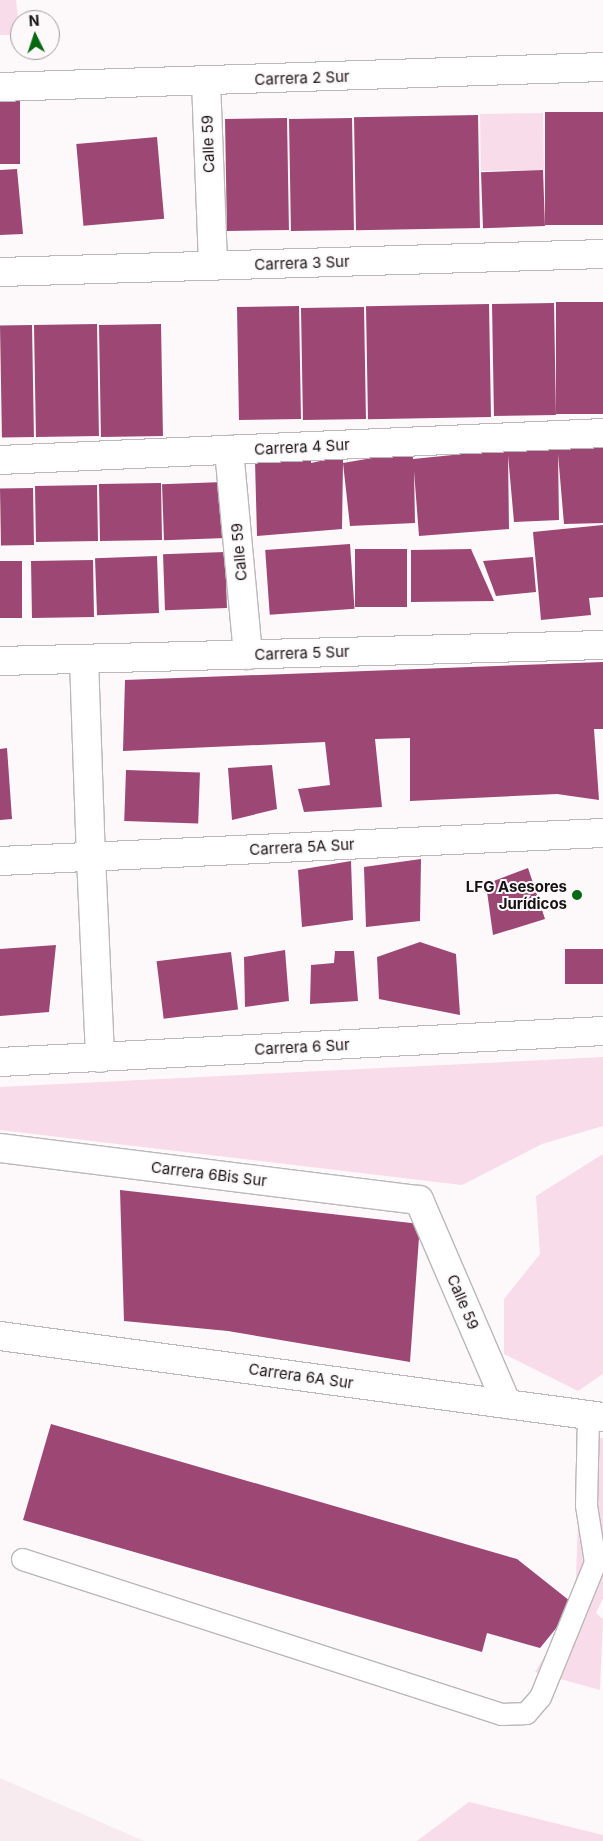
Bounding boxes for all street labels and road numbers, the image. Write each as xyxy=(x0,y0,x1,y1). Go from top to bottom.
street label: Carrera 2 Sur xyxy=(254,67,350,89)
street label: Calle 59 xyxy=(198,115,218,173)
street label: Carrera 3 Sur xyxy=(254,252,350,274)
street label: Carrera 4 Sur xyxy=(254,436,350,458)
street label: Calle 59 xyxy=(228,522,250,582)
street label: Carrera 5 Sur xyxy=(254,642,350,664)
street label: Carrera 5A Sur xyxy=(249,835,355,859)
street label: Carrera 6 Sur xyxy=(254,1036,350,1058)
street label: Carrera 6Bis Sur xyxy=(150,1158,268,1190)
street label: Calle 59 xyxy=(443,1272,483,1332)
street label: Carrera 6A Sur xyxy=(247,1360,355,1392)

